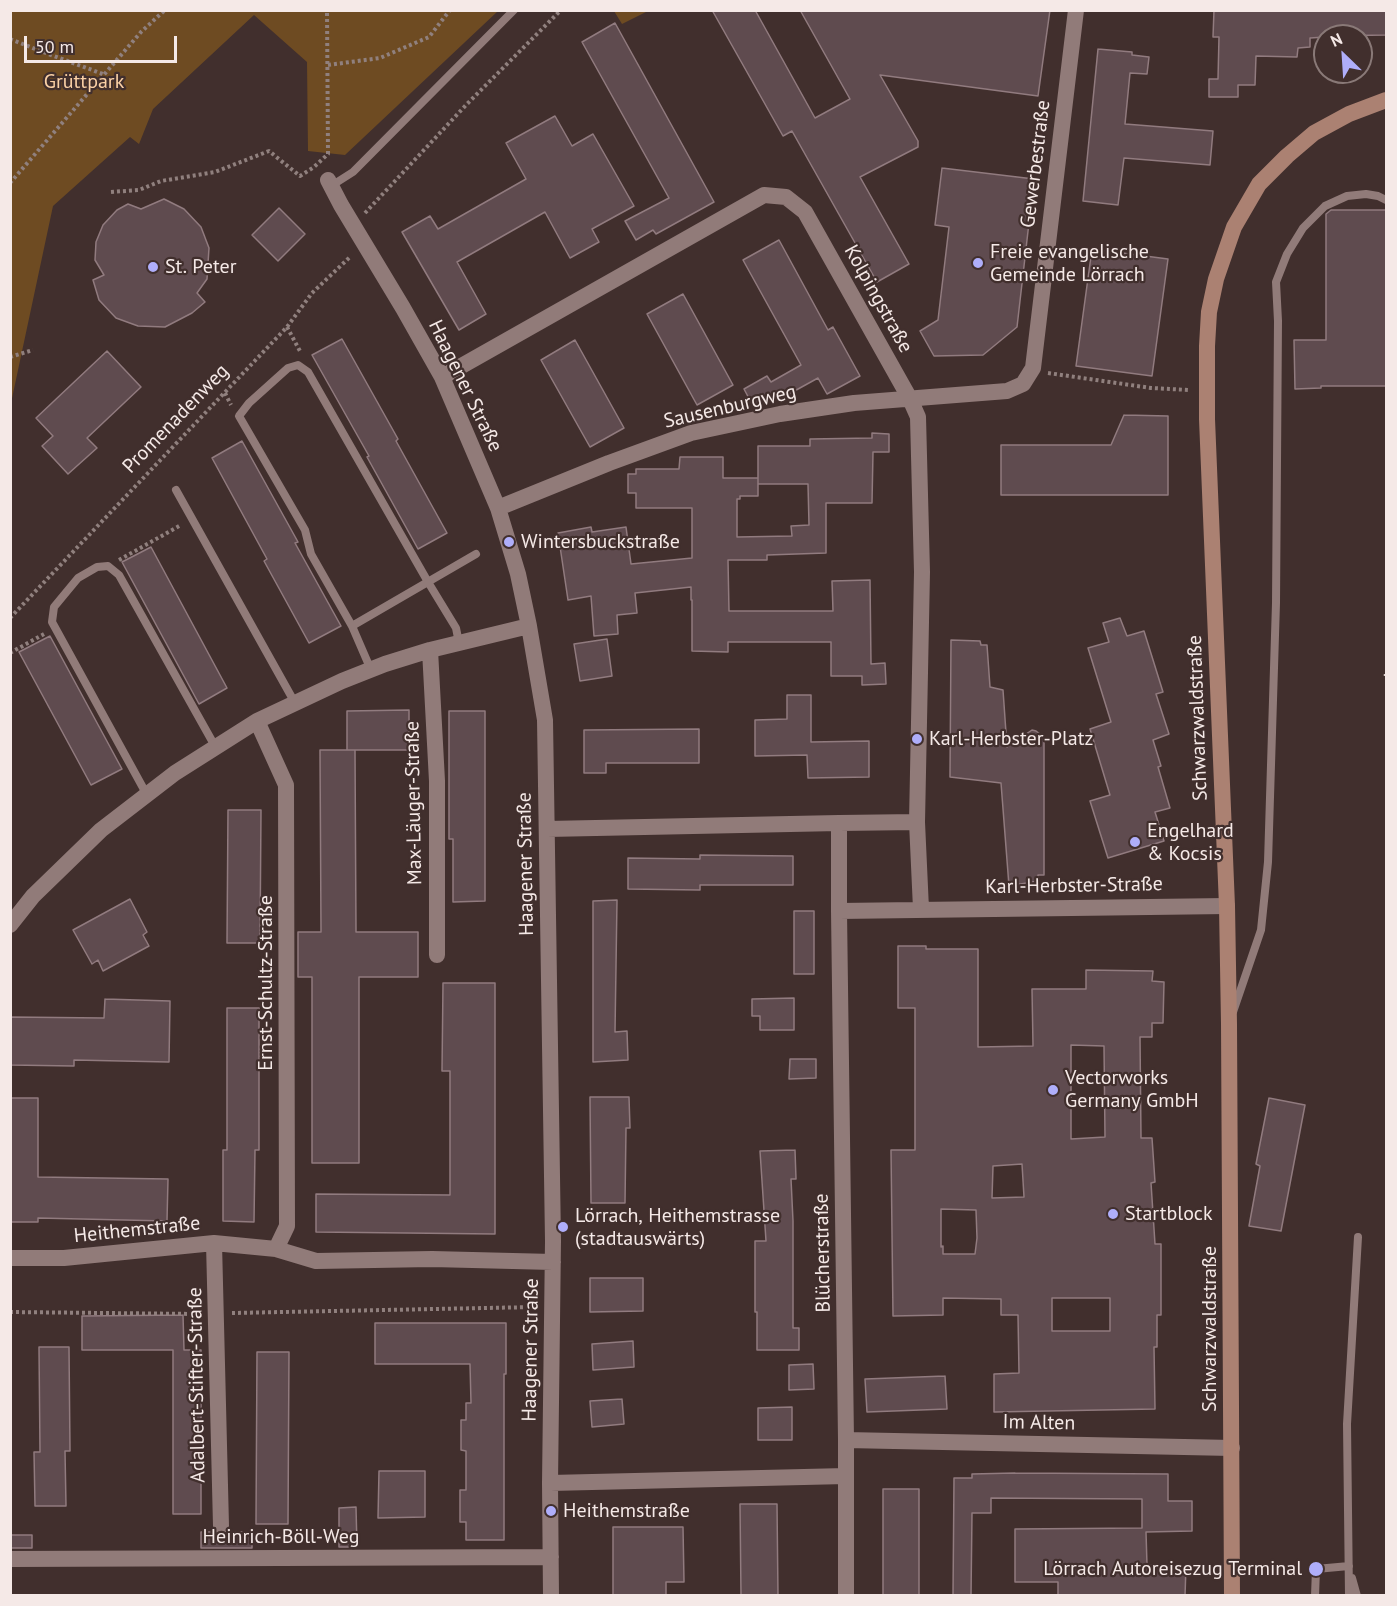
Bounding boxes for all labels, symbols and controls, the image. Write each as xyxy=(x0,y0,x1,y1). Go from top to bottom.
scale bar xyxy=(27,24,180,62)
north arrow xyxy=(1313,24,1373,84)
text: N xyxy=(1327,28,1345,51)
text: 50 m xyxy=(35,35,74,58)
park label: Grüttpark xyxy=(44,70,124,94)
street label: Gewerbestraße xyxy=(1016,99,1056,229)
place label: Freie evangelische Gemeinde Lörrach xyxy=(990,240,1149,287)
street label: Kolpingstraße xyxy=(839,241,917,357)
place label: St. Peter xyxy=(165,255,236,279)
marker: Freie evangelische Gemeinde Lörrach xyxy=(971,256,985,270)
marker: St. Peter xyxy=(146,260,160,274)
street label: Haagener Straße xyxy=(423,316,507,456)
street label: Promenadenweg xyxy=(118,359,234,479)
street label: Sausenburgweg xyxy=(661,380,799,434)
place label: Wintersbuckstraße xyxy=(521,530,680,554)
marker: Wintersbuckstraße xyxy=(502,535,516,549)
street label: Schwarzwaldstraße xyxy=(1183,635,1213,801)
street label: Max-Läuger-Straße xyxy=(401,721,427,885)
place label: Karl-Herbster-Platz xyxy=(929,727,1093,751)
marker: Karl-Herbster-Platz xyxy=(910,732,924,746)
street label: Haagener Straße xyxy=(513,792,539,936)
place label: Engelhard & Kocsis xyxy=(1147,819,1234,866)
marker: Engelhard & Kocsis xyxy=(1128,835,1142,849)
street label: Karl-Herbster-Straße xyxy=(985,872,1163,900)
street label: Ernst-Schultz-Straße xyxy=(254,895,278,1071)
place label: Vectorworks Germany GmbH xyxy=(1065,1066,1199,1113)
marker: Vectorworks Germany GmbH xyxy=(1046,1083,1060,1097)
street label: Blücherstraße xyxy=(810,1193,836,1313)
place label: Startblock xyxy=(1125,1202,1212,1226)
place label: Lörrach, Heithemstrasse (stadtauswärts) xyxy=(575,1204,780,1251)
marker: Startblock xyxy=(1106,1207,1120,1221)
street label: Heithemstraße xyxy=(73,1211,201,1249)
marker: Lörrach, Heithemstrasse (stadtauswärts) xyxy=(556,1220,570,1234)
street label: Schwarzwaldstraße xyxy=(1198,1246,1222,1412)
street label: Haagener Straße xyxy=(518,1278,544,1422)
street label: Adalbert-Stifter-Straße xyxy=(183,1287,211,1483)
street label: Im Alten xyxy=(1002,1410,1076,1436)
place label: Heithemstraße xyxy=(563,1499,690,1523)
marker: Heithemstraße xyxy=(544,1504,558,1518)
street label: Heinrich-Böll-Weg xyxy=(203,1525,359,1549)
place label: Lörrach Autoreisezug Terminal xyxy=(1043,1557,1302,1581)
marker: Lörrach Autoreisezug Terminal xyxy=(1307,1560,1325,1578)

